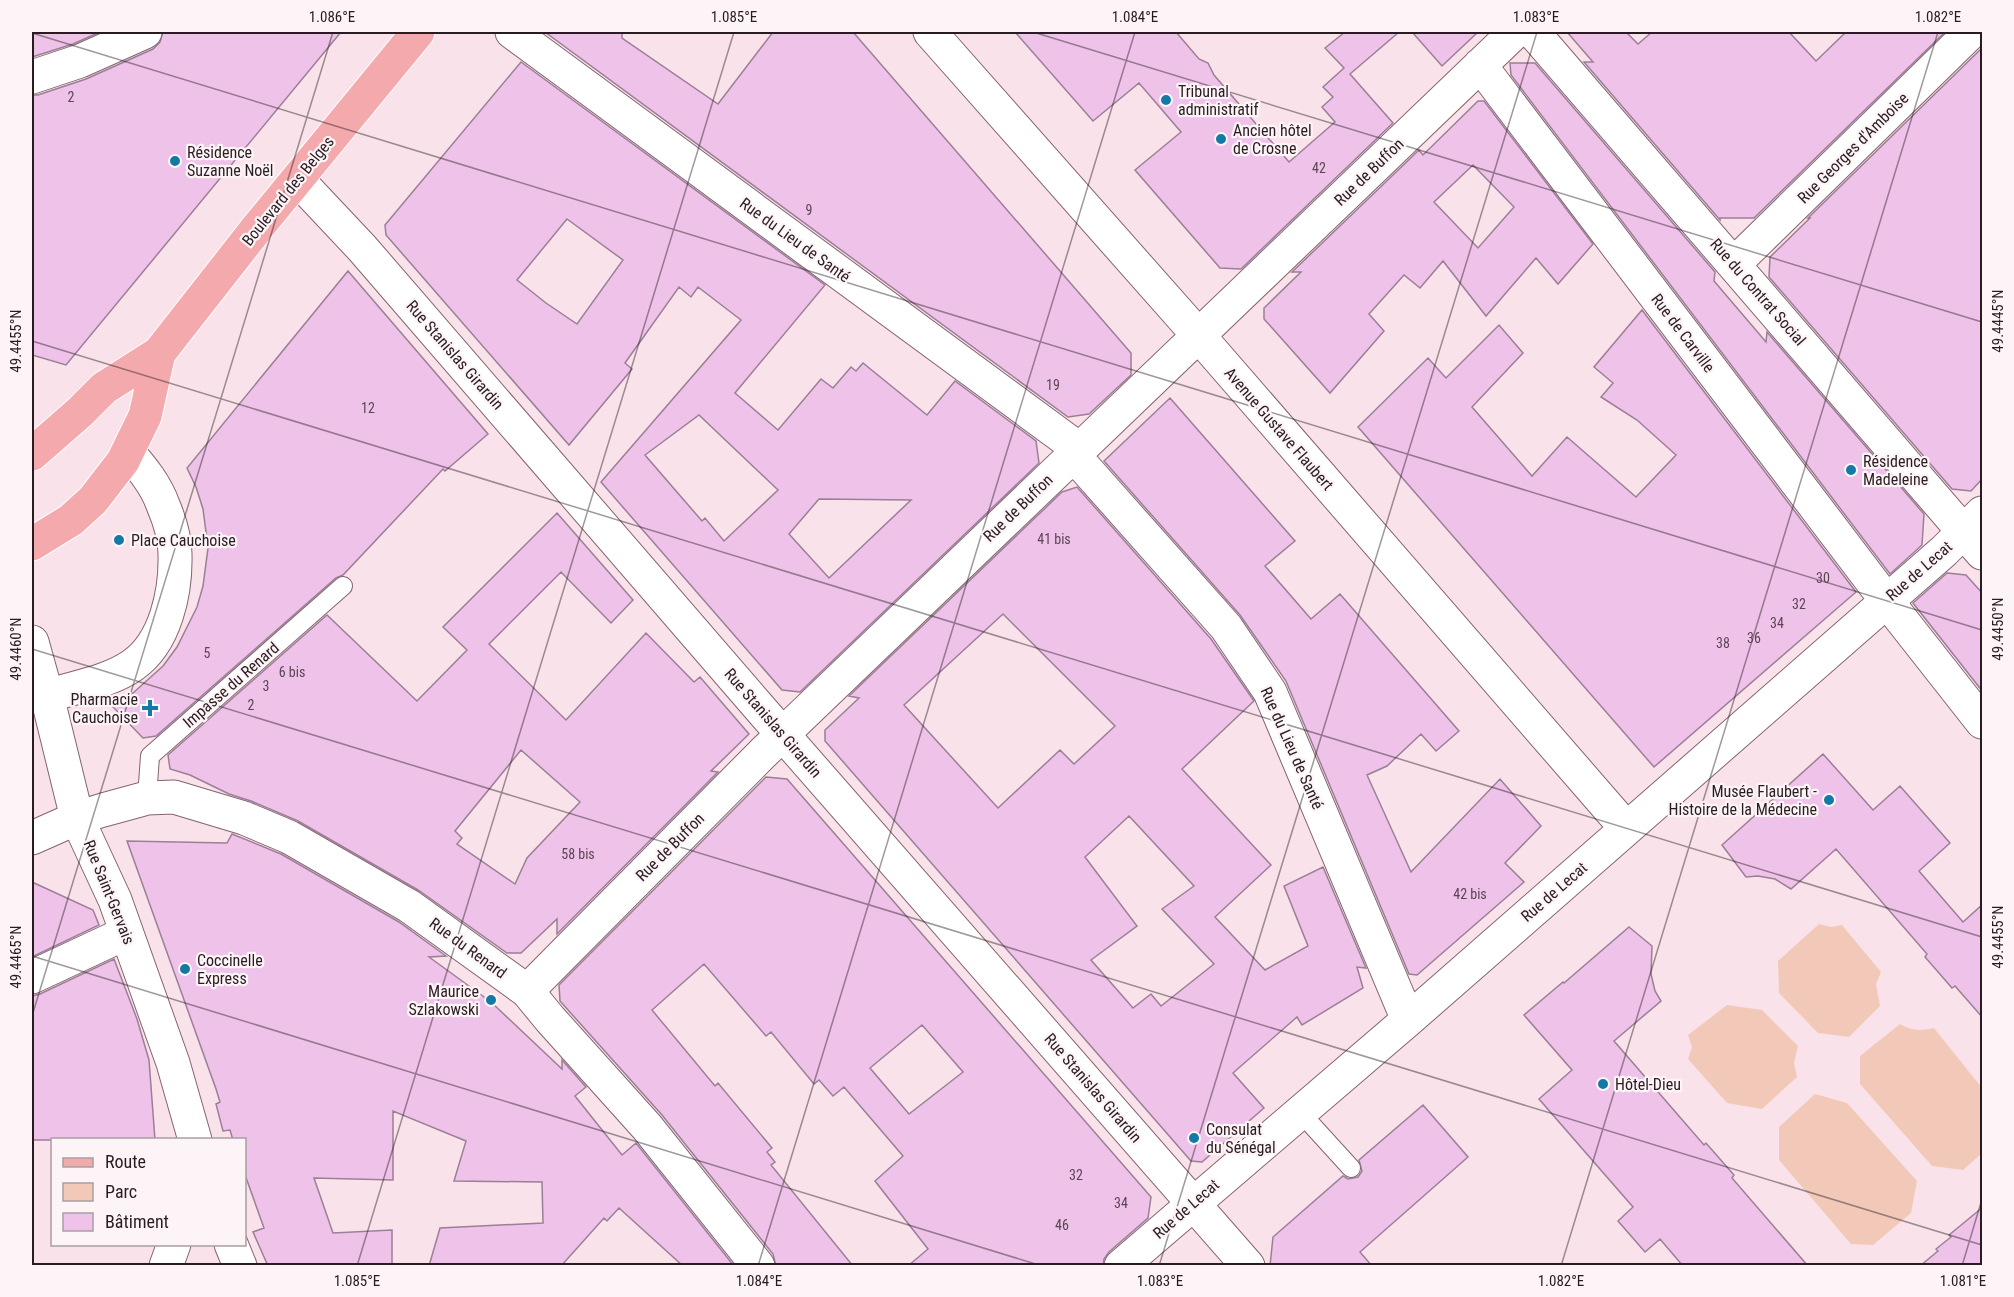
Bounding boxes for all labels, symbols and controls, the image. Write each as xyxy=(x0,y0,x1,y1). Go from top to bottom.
text: 1.086°E xyxy=(309,8,355,26)
text: 1.085°E xyxy=(711,8,757,26)
text: 1.084°E xyxy=(1112,8,1158,26)
text: 1.083°E xyxy=(1513,8,1559,26)
text: 1.082°E xyxy=(1915,8,1961,26)
place label: Tribunal administratif xyxy=(1178,82,1258,119)
house number: 2 xyxy=(68,89,75,105)
street label: Rue Georges d'Amboise xyxy=(1794,89,1912,207)
marker: Tribunal administratif xyxy=(1159,93,1173,107)
place label: Ancien hôtel de Crosne xyxy=(1233,121,1312,158)
street label: Boulevard des Belges xyxy=(238,132,338,250)
marker: Ancien hôtel de Crosne xyxy=(1214,132,1228,146)
street label: Rue de Buffon xyxy=(1330,134,1408,210)
place label: Résidence Suzanne Noël xyxy=(187,143,274,180)
marker: Résidence Suzanne Noël xyxy=(168,154,182,168)
house number: 42 xyxy=(1312,160,1326,176)
street label: Rue du Lieu de Santé xyxy=(736,194,854,286)
house number: 9 xyxy=(806,202,812,218)
street label: Rue du Contrat Social xyxy=(1706,235,1810,349)
text: 49.4445°N xyxy=(1989,289,2007,353)
street label: Rue de Carville xyxy=(1647,290,1719,376)
street label: Rue Stanislas Girardin xyxy=(402,296,508,414)
text: 49.4455°N xyxy=(7,309,25,373)
street label: Avenue Gustave Flaubert xyxy=(1220,364,1338,495)
house number: 19 xyxy=(1046,377,1060,393)
house number: 12 xyxy=(361,400,375,416)
place label: Résidence Madeleine xyxy=(1863,452,1928,489)
marker: Résidence Madeleine xyxy=(1844,463,1858,477)
street label: Rue de Buffon xyxy=(979,470,1057,546)
place label: Place Cauchoise xyxy=(131,531,236,550)
house number: 41 bis xyxy=(1037,531,1071,547)
marker: Place Cauchoise xyxy=(112,533,126,547)
street label: Rue de Lecat xyxy=(1882,537,1956,605)
house number: 30 xyxy=(1816,570,1830,586)
house number: 32 xyxy=(1792,596,1806,612)
text: 49.4450°N xyxy=(1989,597,2007,661)
house number: 34 xyxy=(1770,615,1784,631)
text: 49.4460°N xyxy=(7,617,25,681)
house number: 36 xyxy=(1747,630,1761,646)
house number: 38 xyxy=(1716,635,1730,651)
street label: Impasse du Renard xyxy=(179,638,283,732)
house number: 5 xyxy=(204,645,211,661)
house number: 6 bis xyxy=(279,664,305,680)
street label: Rue Stanislas Girardin xyxy=(720,664,826,782)
house number: 3 xyxy=(263,678,269,694)
street label: Rue du Lieu de Santé xyxy=(1256,684,1328,812)
place label: Pharmacie Cauchoise xyxy=(71,690,138,727)
house number: 2 xyxy=(248,697,255,713)
marker: Pharmacie Cauchoise xyxy=(143,701,157,715)
place label: Musée Flaubert - Histoire de la Médecine xyxy=(1668,782,1817,819)
marker: Musée Flaubert - Histoire de la Médecine xyxy=(1822,793,1836,807)
street label: Rue de Buffon xyxy=(632,809,708,885)
street label: Rue Saint-Gervais xyxy=(79,837,139,947)
house number: 58 bis xyxy=(561,846,595,862)
street label: Rue de Lecat xyxy=(1517,858,1591,926)
house number: 42 bis xyxy=(1453,886,1487,902)
text: 49.4455°N xyxy=(1989,905,2007,969)
street label: Rue du Renard xyxy=(426,914,510,982)
text: 49.4465°N xyxy=(7,925,25,989)
place label: Coccinelle Express xyxy=(197,951,263,988)
marker: Coccinelle Express xyxy=(178,962,192,976)
place label: Maurice Szlakowski xyxy=(409,982,479,1019)
marker: Maurice Szlakowski xyxy=(484,993,498,1007)
street label: Rue Stanislas Girardin xyxy=(1040,1029,1146,1147)
place label: Hôtel-Dieu xyxy=(1615,1075,1681,1094)
marker: Hôtel-Dieu xyxy=(1596,1077,1610,1091)
place label: Consulat du Sénégal xyxy=(1206,1120,1276,1157)
marker: Consulat du Sénégal xyxy=(1187,1131,1201,1145)
legend xyxy=(51,1138,246,1246)
text: Route xyxy=(105,1151,146,1172)
house number: 32 xyxy=(1069,1167,1083,1183)
street label: Rue de Lecat xyxy=(1149,1175,1223,1243)
text: Parc xyxy=(105,1181,137,1202)
house number: 34 xyxy=(1114,1195,1128,1211)
text: Bâtiment xyxy=(105,1211,169,1232)
house number: 46 xyxy=(1055,1217,1069,1233)
text: 1.085°E xyxy=(334,1272,380,1290)
text: 1.084°E xyxy=(736,1272,782,1290)
text: 1.083°E xyxy=(1137,1272,1183,1290)
text: 1.082°E xyxy=(1538,1272,1584,1290)
text: 1.081°E xyxy=(1940,1272,1986,1290)

